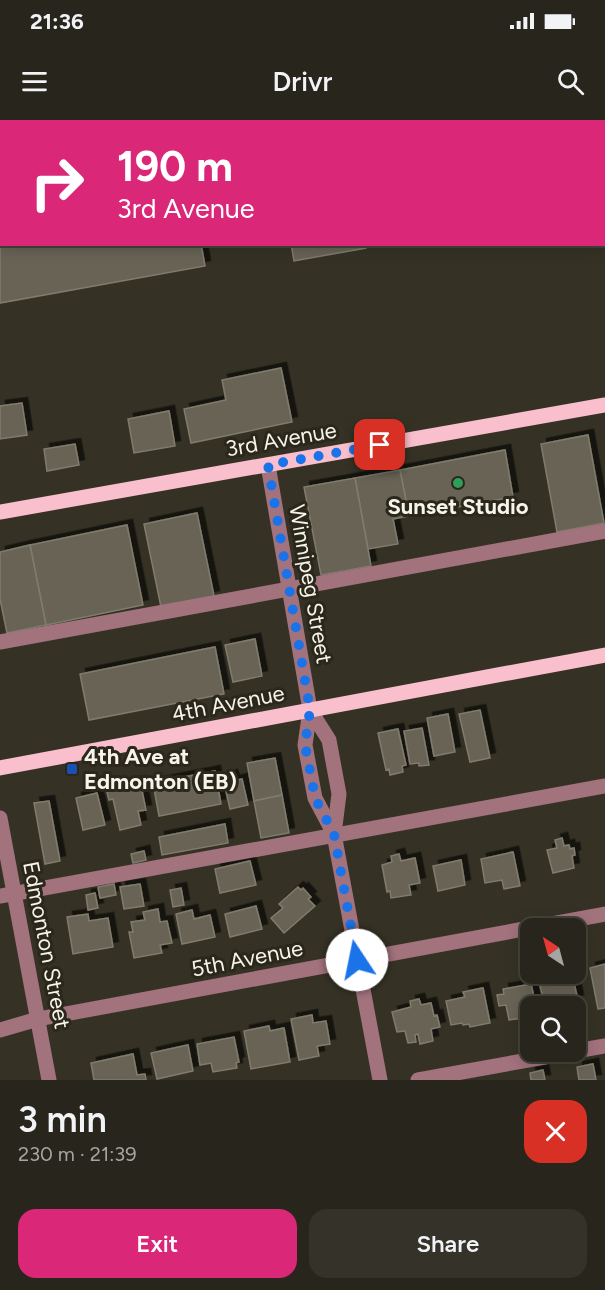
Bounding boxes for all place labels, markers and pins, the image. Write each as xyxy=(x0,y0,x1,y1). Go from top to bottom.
pin xyxy=(354,419,405,470)
marker: Sunset Studio xyxy=(451,476,465,490)
place label: Sunset Studio xyxy=(387,493,529,520)
place label: 4th Ave at Edmonton (EB) xyxy=(84,743,237,795)
marker: 4th Ave at Edmonton (EB) xyxy=(65,762,79,776)

